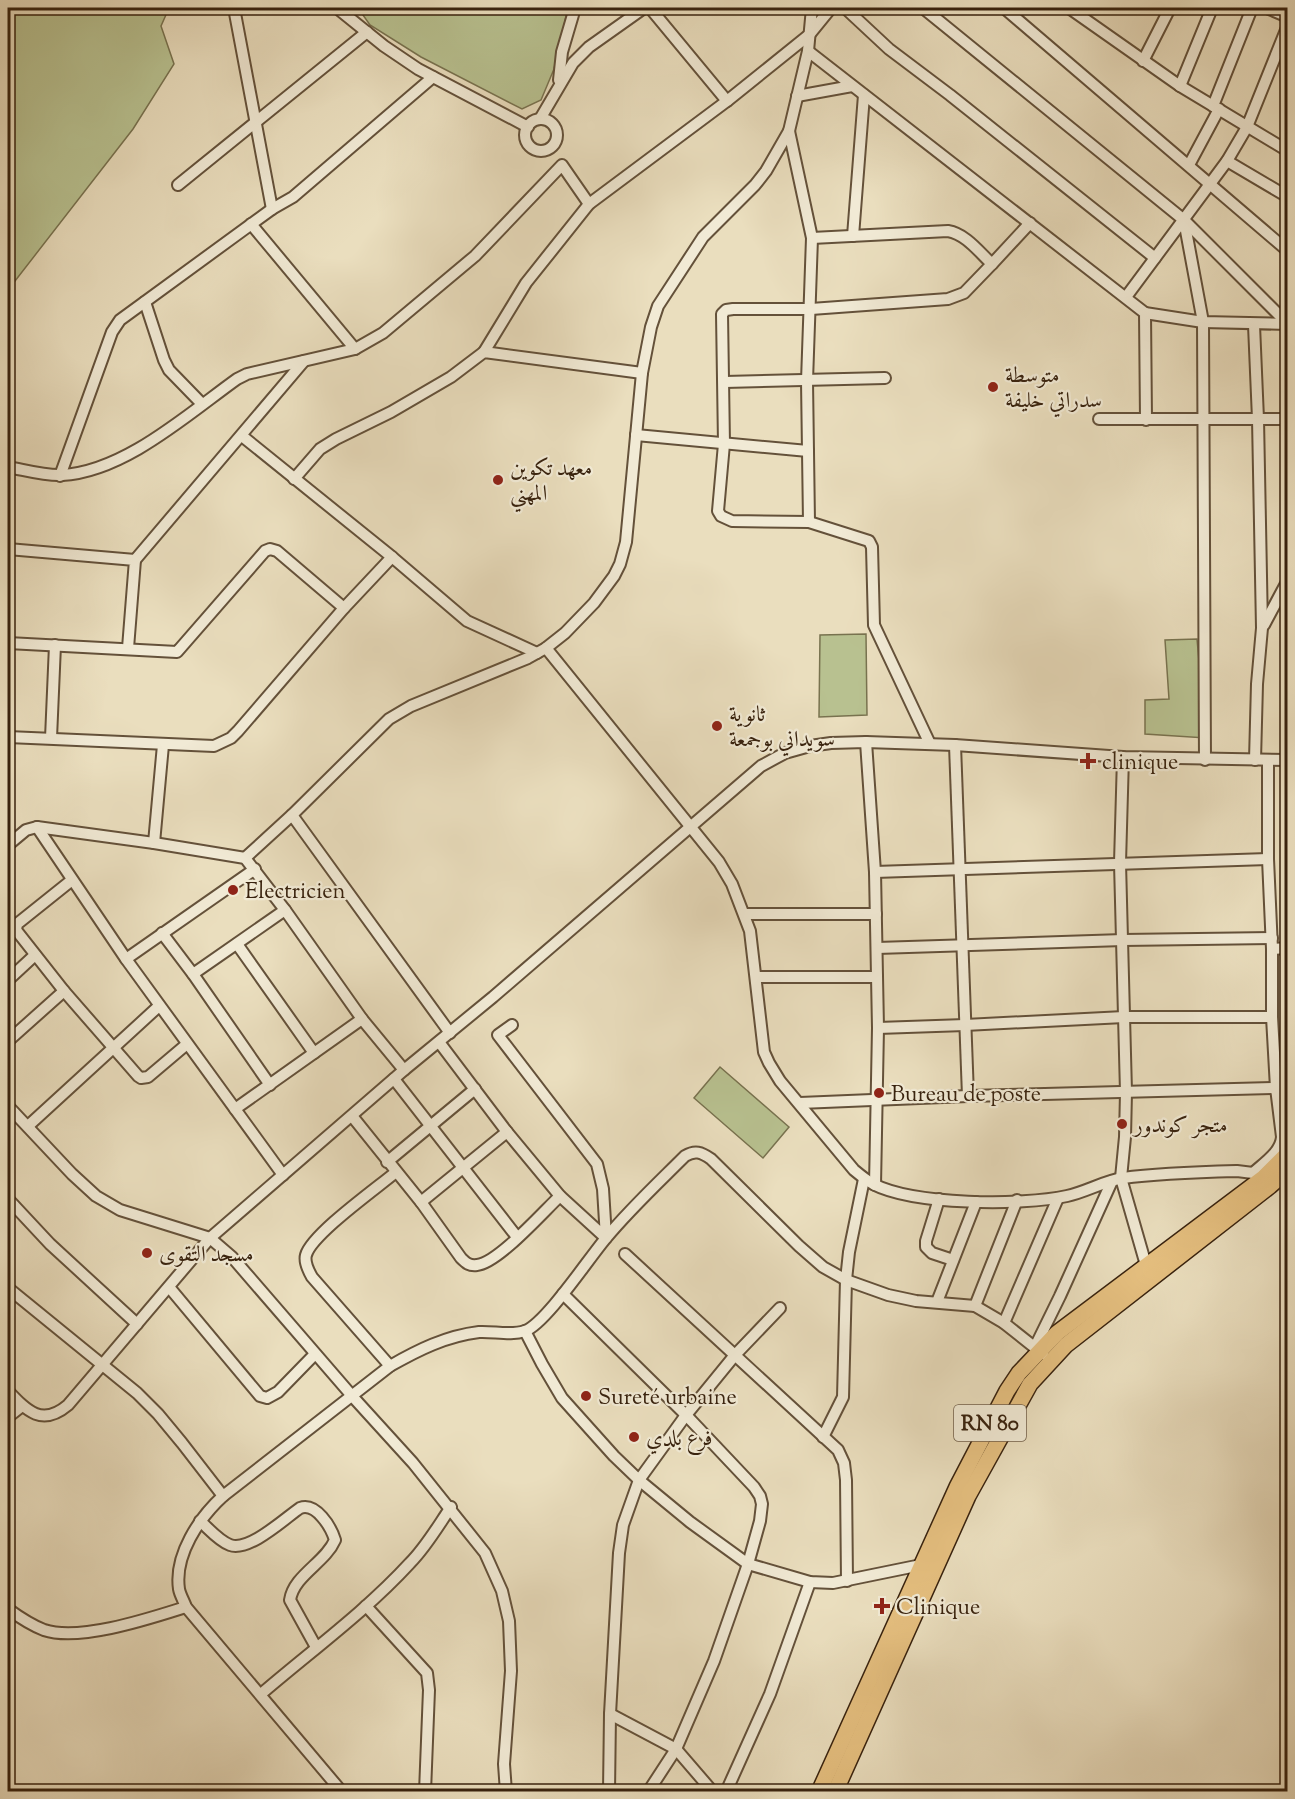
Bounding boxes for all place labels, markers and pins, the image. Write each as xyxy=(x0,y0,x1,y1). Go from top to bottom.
place label: متوسطة سدراتي خليفة xyxy=(1005,361,1102,418)
marker: متوسطة سدراتي خليفة xyxy=(986,380,1000,394)
place label: معهد تكوين المهني xyxy=(510,454,592,513)
marker: معهد تكوين المهني xyxy=(491,473,505,487)
place label: ثانوية سويداني بوجمعة xyxy=(729,700,835,757)
marker: ثانوية سويداني بوجمعة xyxy=(710,719,724,733)
place label: clinique xyxy=(1102,748,1178,780)
marker: clinique xyxy=(1079,752,1097,770)
place label: Electricien xyxy=(245,877,346,909)
marker: Electricien xyxy=(226,883,240,897)
place label: Bureau de poste xyxy=(891,1080,1041,1112)
marker: Bureau de poste xyxy=(872,1086,886,1100)
place label: متجر كوندور xyxy=(1132,1111,1228,1143)
marker: متجر كوندور xyxy=(1115,1117,1129,1131)
place label: مسجد التقوى xyxy=(159,1240,254,1272)
marker: مسجد التقوى xyxy=(140,1246,154,1260)
place label: Sureté urbaine xyxy=(598,1383,737,1415)
marker: Sureté urbaine xyxy=(579,1389,593,1403)
place label: فرع بلدي xyxy=(646,1424,712,1456)
marker: فرع بلدي xyxy=(627,1430,641,1444)
place label: Clinique xyxy=(896,1593,980,1625)
marker: Clinique xyxy=(873,1597,891,1615)

